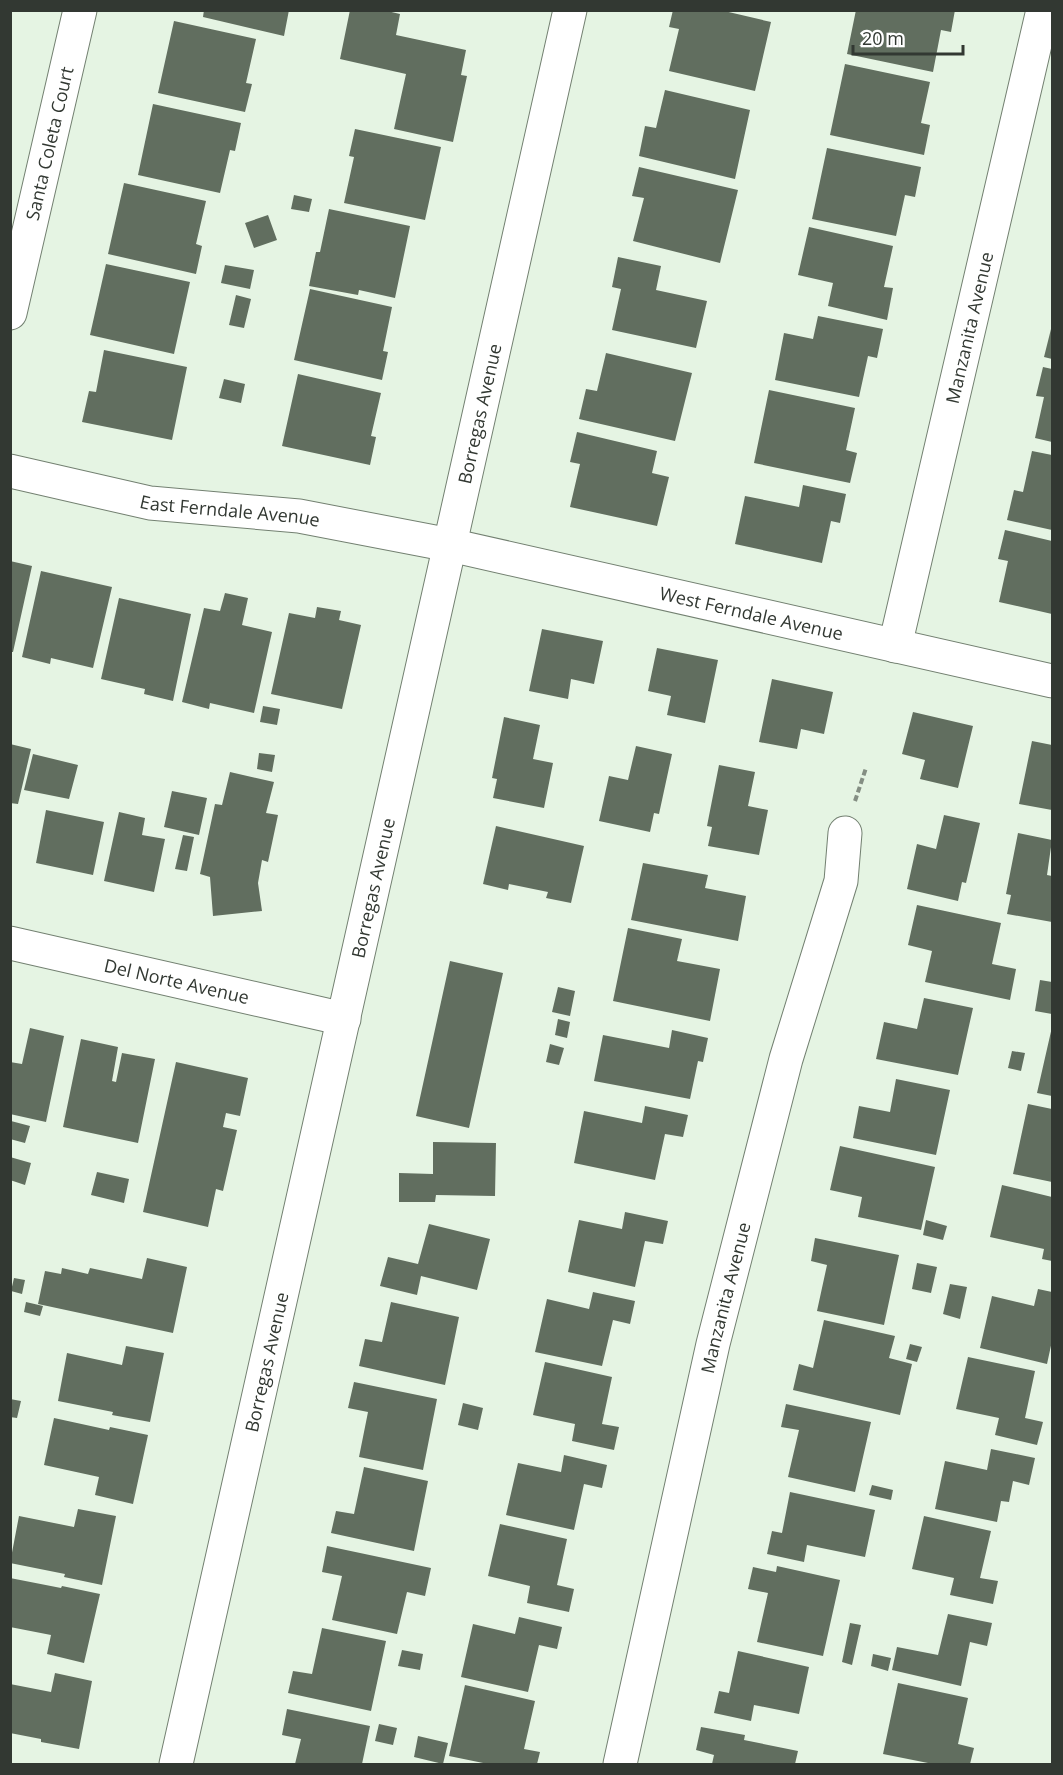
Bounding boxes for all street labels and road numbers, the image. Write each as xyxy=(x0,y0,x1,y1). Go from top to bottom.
street label: Santa Coleta Court xyxy=(20,64,79,223)
street label: Manzanita Avenue xyxy=(940,249,998,406)
street label: Borregas Avenue xyxy=(452,341,507,486)
street label: East Ferndale Avenue xyxy=(138,489,322,532)
street label: West Ferndale Avenue xyxy=(657,581,845,645)
street label: Borregas Avenue xyxy=(345,815,400,960)
street label: Del Norte Avenue xyxy=(102,953,252,1009)
street label: Manzanita Avenue xyxy=(695,1220,756,1376)
street label: Borregas Avenue xyxy=(239,1290,294,1434)

